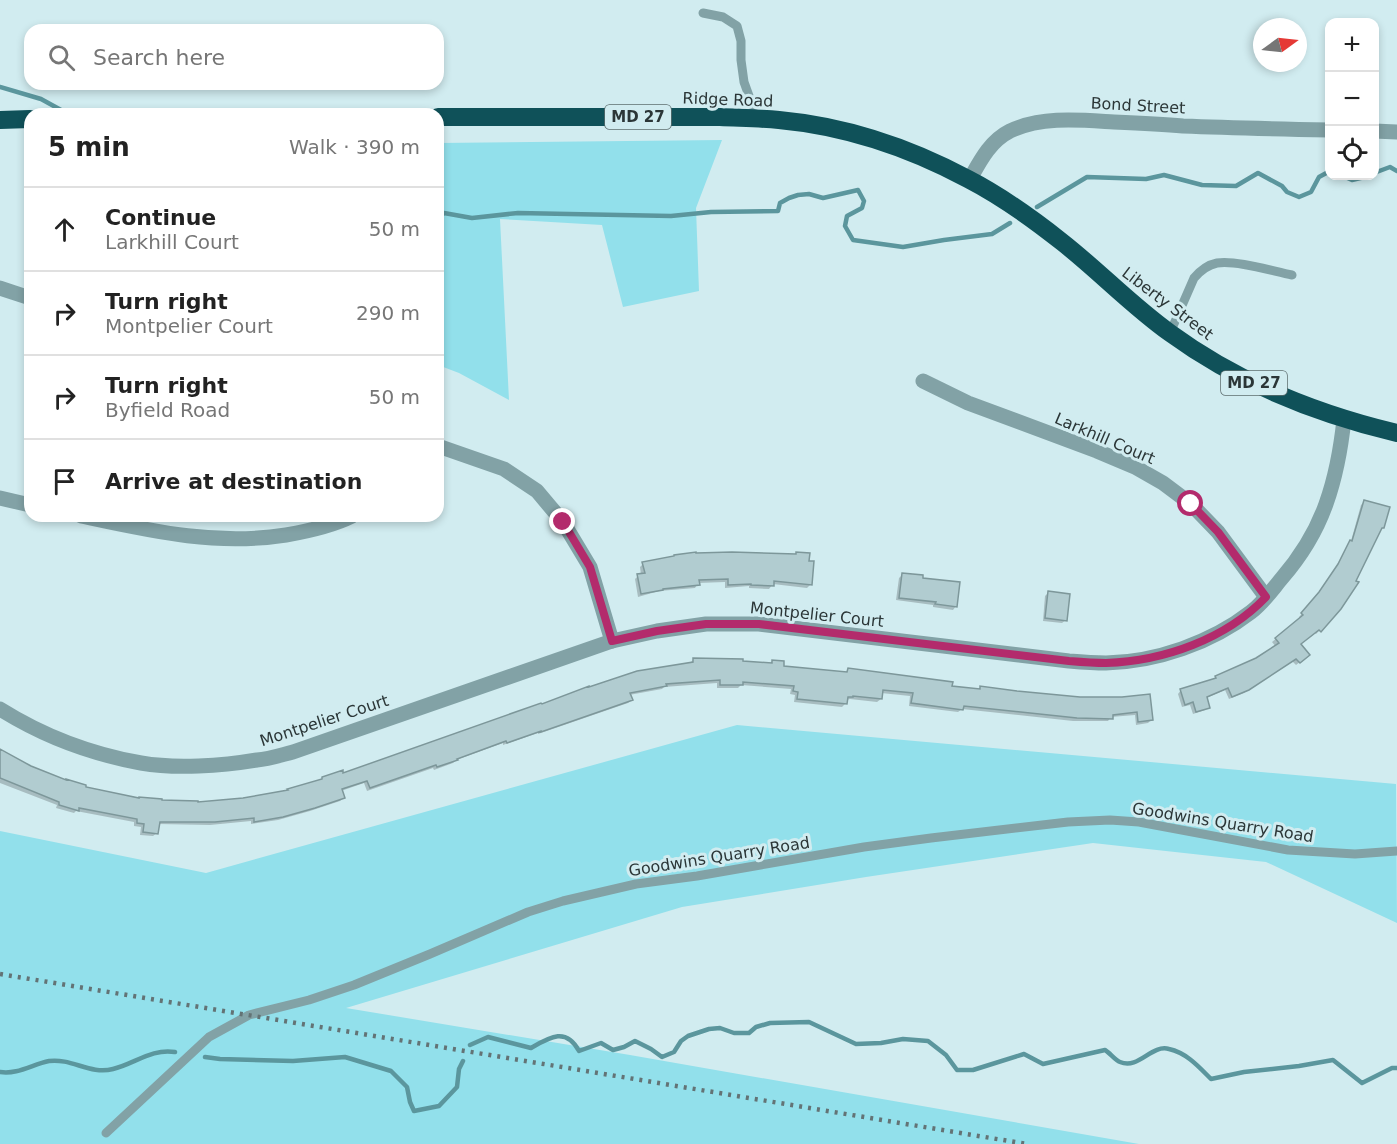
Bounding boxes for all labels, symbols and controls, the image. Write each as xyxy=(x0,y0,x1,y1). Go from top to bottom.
north arrow xyxy=(1253,18,1307,72)
map controls xyxy=(1325,18,1379,180)
button: + xyxy=(1325,18,1379,72)
search box xyxy=(24,24,444,90)
icon: search xyxy=(45,41,78,74)
text: Search here xyxy=(93,45,225,70)
button: − xyxy=(1325,72,1379,126)
street label: Ridge Road xyxy=(682,88,774,111)
street label: Bond Street xyxy=(1090,94,1186,117)
road number: MD 27 xyxy=(605,105,671,129)
button: locate xyxy=(1325,126,1379,180)
text: 5 min xyxy=(48,132,130,162)
text: Walk · 390 m xyxy=(289,135,420,159)
text: Continue xyxy=(105,205,216,230)
icon: ahead xyxy=(48,213,81,246)
text: 50 m xyxy=(369,217,420,241)
text: Larkhill Court xyxy=(105,230,239,254)
street label: Liberty Street xyxy=(1118,263,1217,344)
text: Turn right xyxy=(105,289,228,314)
icon: right xyxy=(48,297,81,330)
text: 290 m xyxy=(356,301,420,325)
text: Montpelier Court xyxy=(105,314,273,338)
road number: MD 27 xyxy=(1221,371,1287,395)
text: Turn right xyxy=(105,373,228,398)
icon: right xyxy=(48,381,81,414)
text: 50 m xyxy=(369,385,420,409)
text: Byfield Road xyxy=(105,398,230,422)
street label: Larkhill Court xyxy=(1052,409,1158,468)
icon: arrive xyxy=(48,465,81,498)
text: Arrive at destination xyxy=(105,469,362,494)
route start xyxy=(1177,490,1203,516)
route end xyxy=(549,508,575,534)
street label: Montpelier Court xyxy=(749,598,885,631)
street label: Montpelier Court xyxy=(257,691,391,750)
street label: Goodwins Quarry Road xyxy=(1131,799,1315,846)
street label: Goodwins Quarry Road xyxy=(627,833,811,880)

